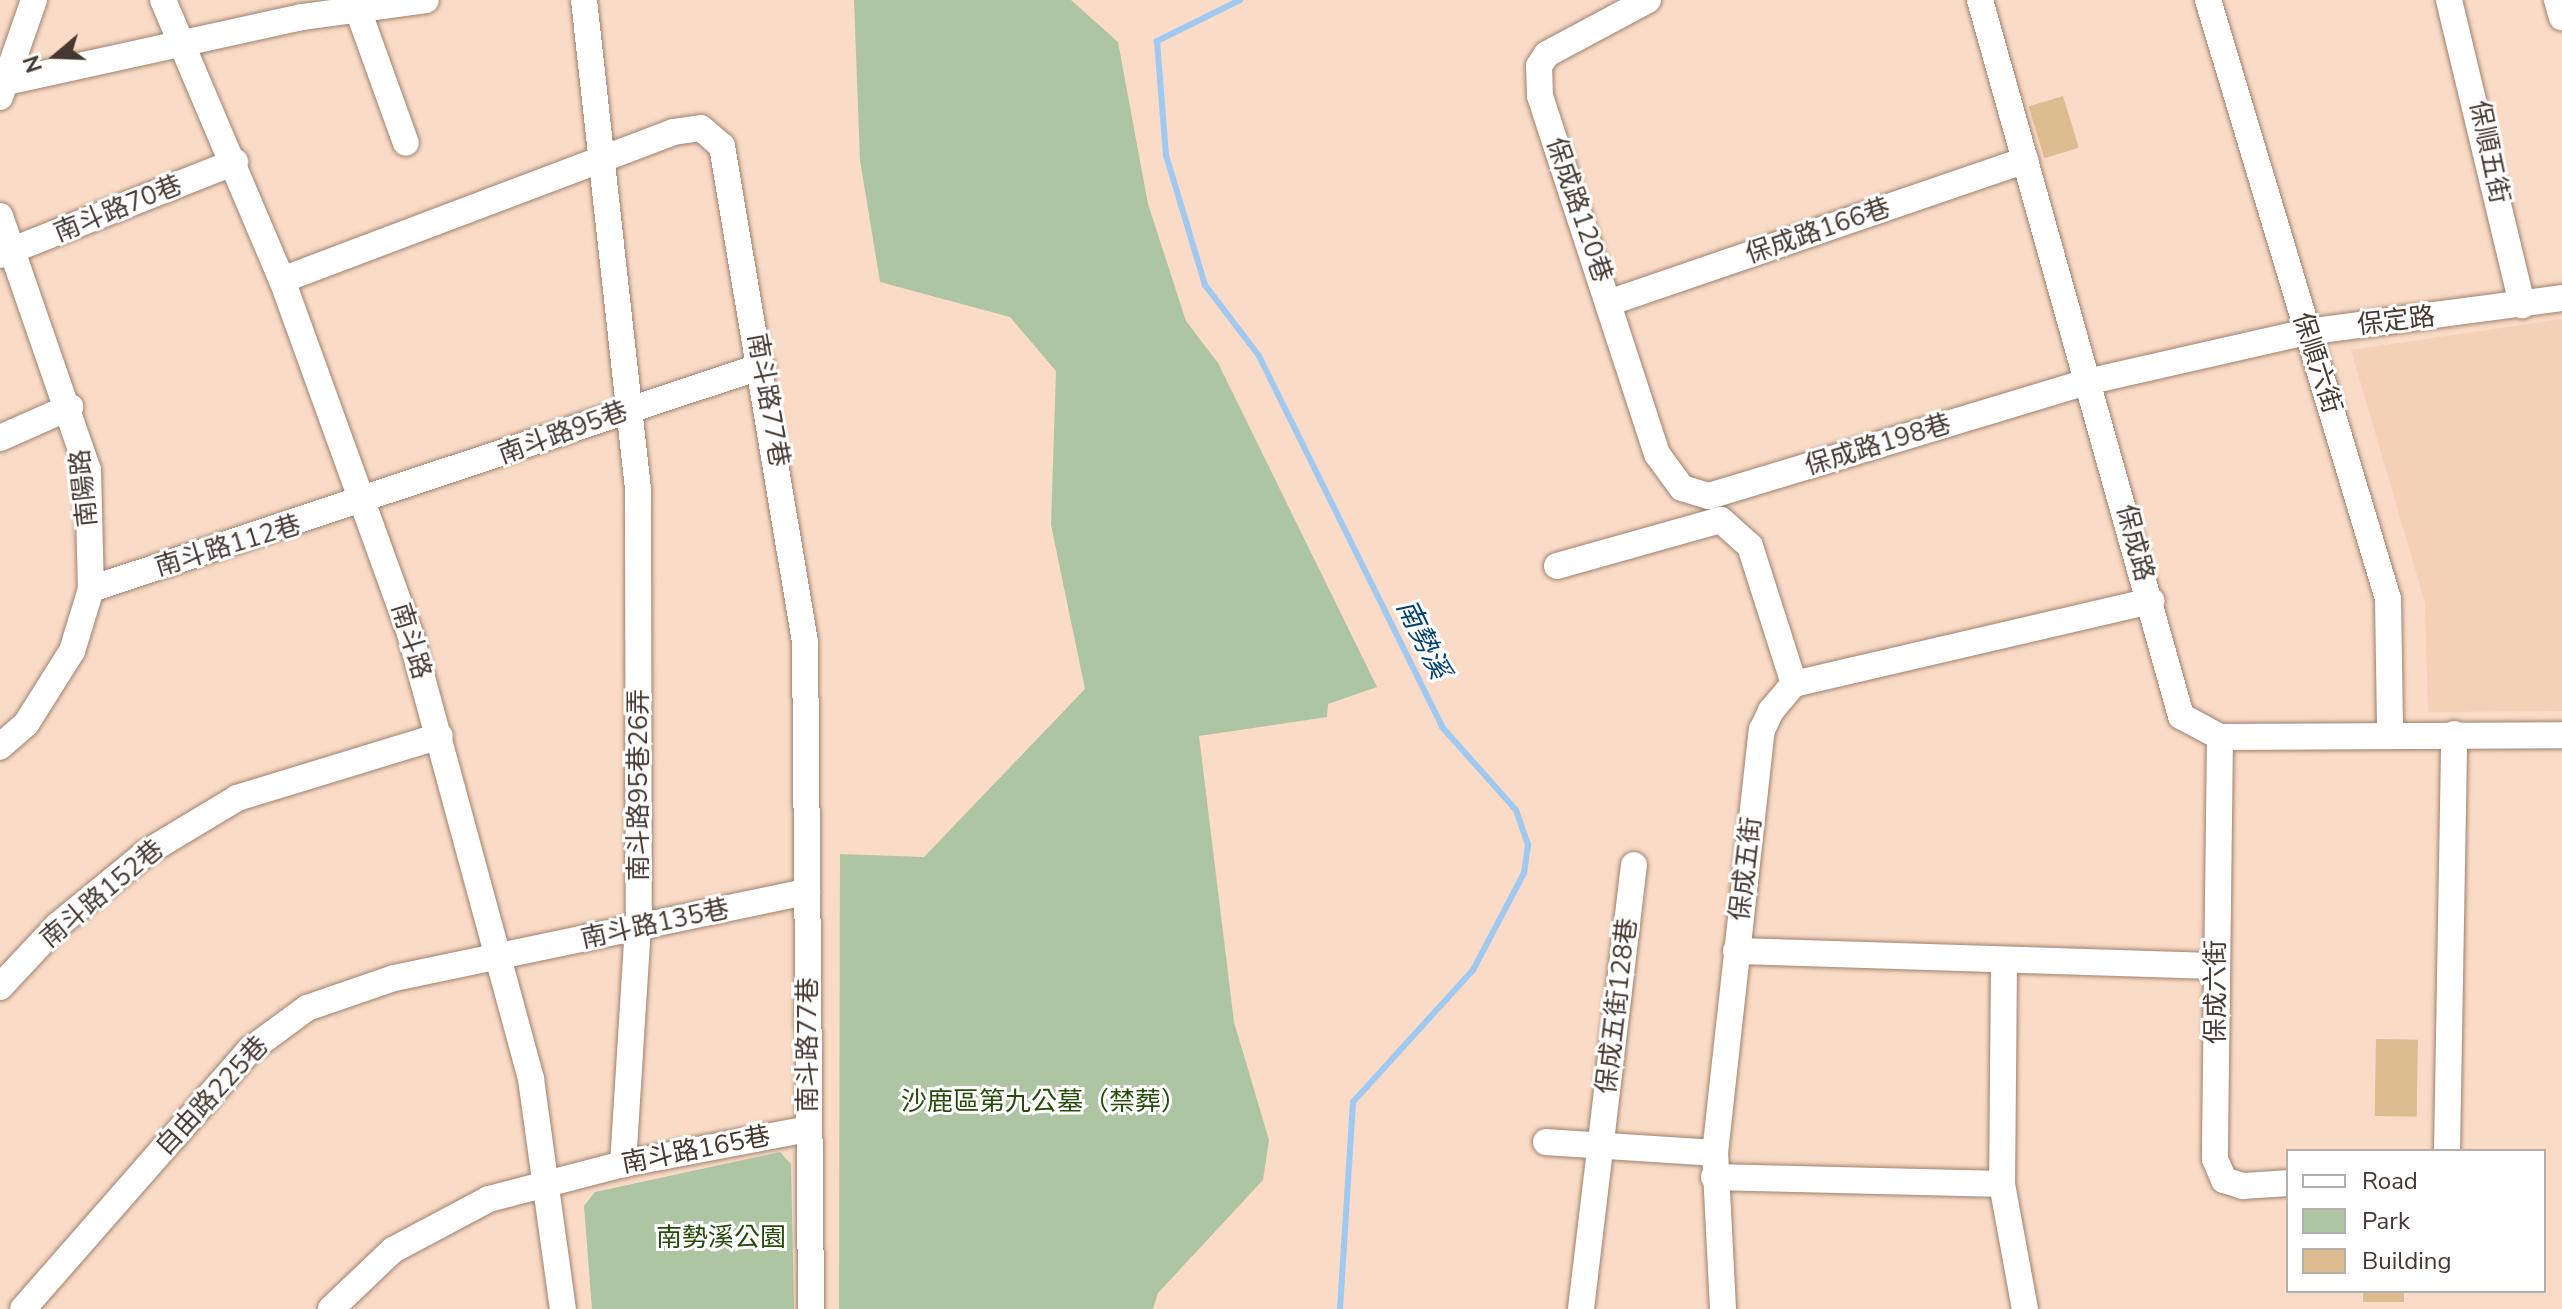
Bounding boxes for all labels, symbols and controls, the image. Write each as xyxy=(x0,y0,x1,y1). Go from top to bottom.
north arrow xyxy=(16,16,96,96)
text: N xyxy=(16,51,50,76)
street label: 保順五街 xyxy=(2463,98,2515,206)
street label: 保成路120巷 xyxy=(1540,134,1618,286)
street label: 南斗路70巷 xyxy=(49,169,187,249)
street label: 保成路166巷 xyxy=(1742,192,1894,270)
street label: 保定路 xyxy=(2355,301,2437,341)
street label: 保順六街 xyxy=(2286,309,2348,417)
street label: 南斗路77巷 xyxy=(741,331,795,469)
street label: 南斗路95巷 xyxy=(494,395,632,471)
street label: 保成路198巷 xyxy=(1801,408,1955,482)
street label: 南陽路 xyxy=(64,448,104,528)
street label: 保成路 xyxy=(2110,501,2160,585)
street label: 南斗路112巷 xyxy=(151,509,305,583)
water label: 南勢溪 xyxy=(1389,594,1457,684)
street label: 南斗路 xyxy=(385,599,437,683)
street label: 南斗路95巷26弄 xyxy=(623,689,655,881)
street label: 保成五街 xyxy=(1724,815,1768,923)
street label: 南斗路152巷 xyxy=(34,834,170,954)
street label: 南斗路135巷 xyxy=(578,893,732,955)
street label: 保成五街128巷 xyxy=(1591,916,1643,1096)
street label: 保成六街 xyxy=(2200,940,2232,1044)
street label: 南斗路77巷 xyxy=(792,977,824,1113)
street label: 自由路225巷 xyxy=(149,1030,275,1162)
park label: 沙鹿區第九公墓（禁葬） xyxy=(901,1086,1187,1118)
street label: 南斗路165巷 xyxy=(619,1120,773,1180)
legend xyxy=(2286,1149,2546,1293)
text: Road xyxy=(2362,1165,2418,1197)
text: Park xyxy=(2362,1205,2410,1237)
park label: 南勢溪公園 xyxy=(656,1222,786,1254)
text: Building xyxy=(2362,1245,2452,1277)

